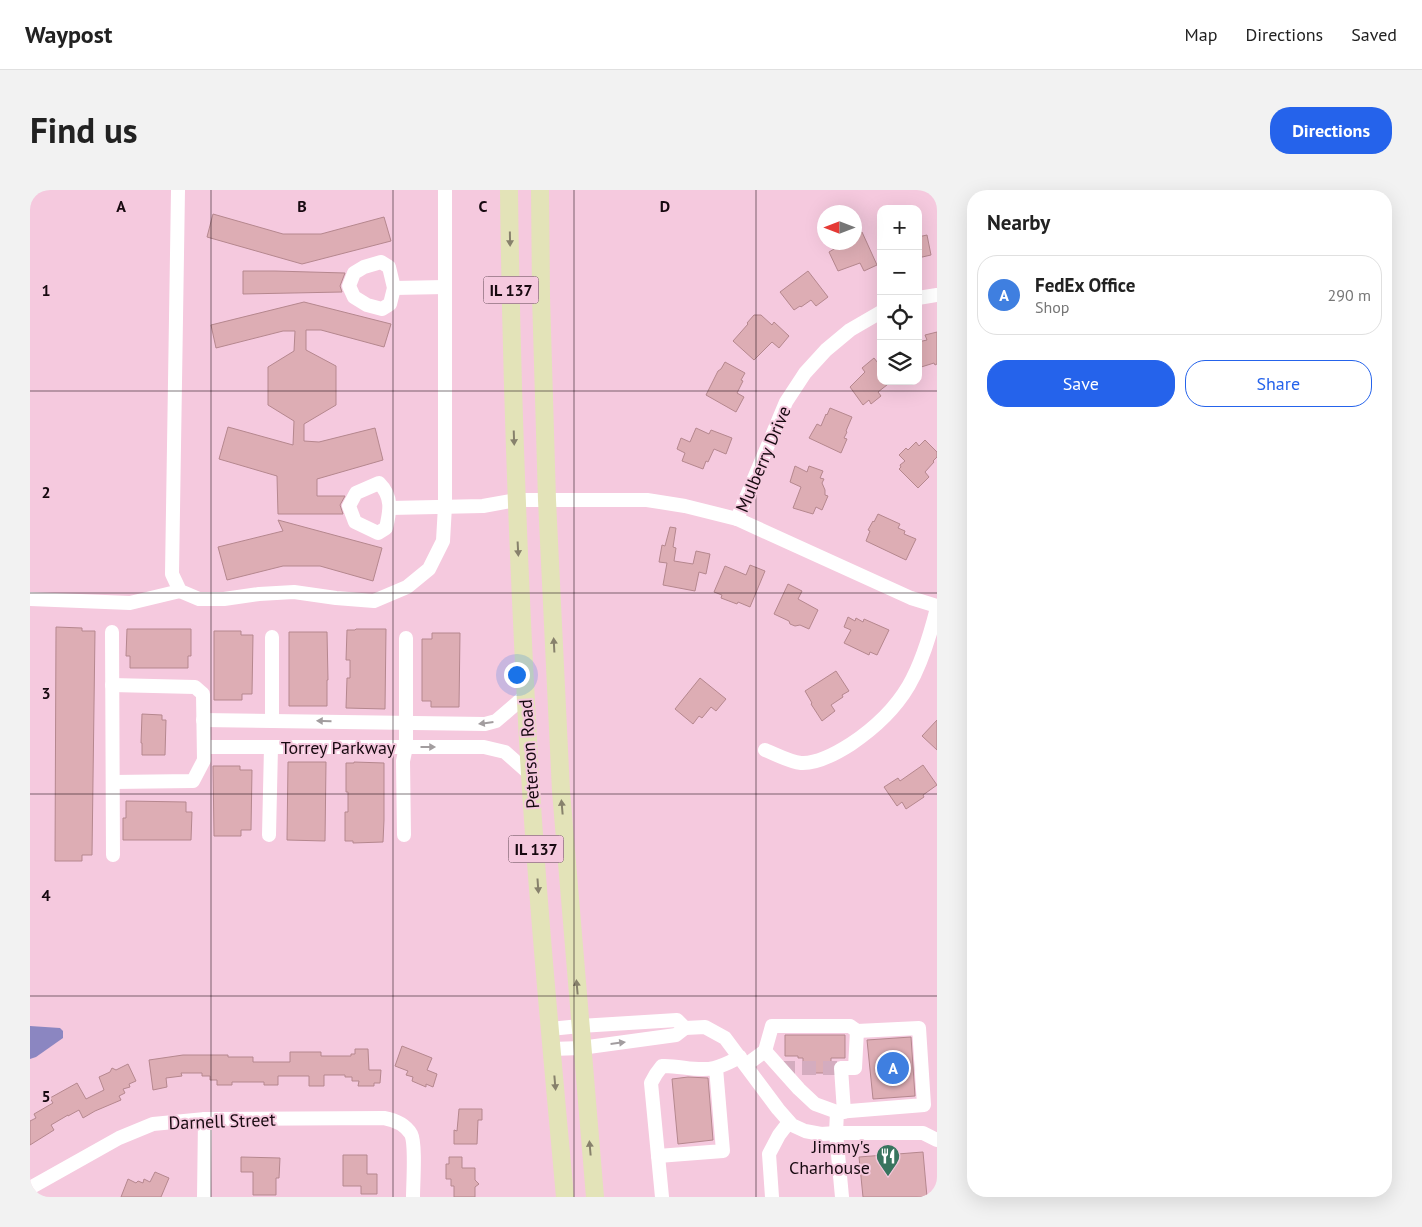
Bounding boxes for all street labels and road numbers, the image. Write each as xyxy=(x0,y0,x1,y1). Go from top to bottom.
road number: IL 137 xyxy=(484,276,538,304)
street label: Mulberry Drive xyxy=(730,402,796,516)
street label: Peterson Road xyxy=(514,698,544,810)
street label: Torrey Parkway xyxy=(281,736,396,759)
road number: IL 137 xyxy=(508,836,564,862)
street label: Darnell Street xyxy=(168,1108,276,1134)

